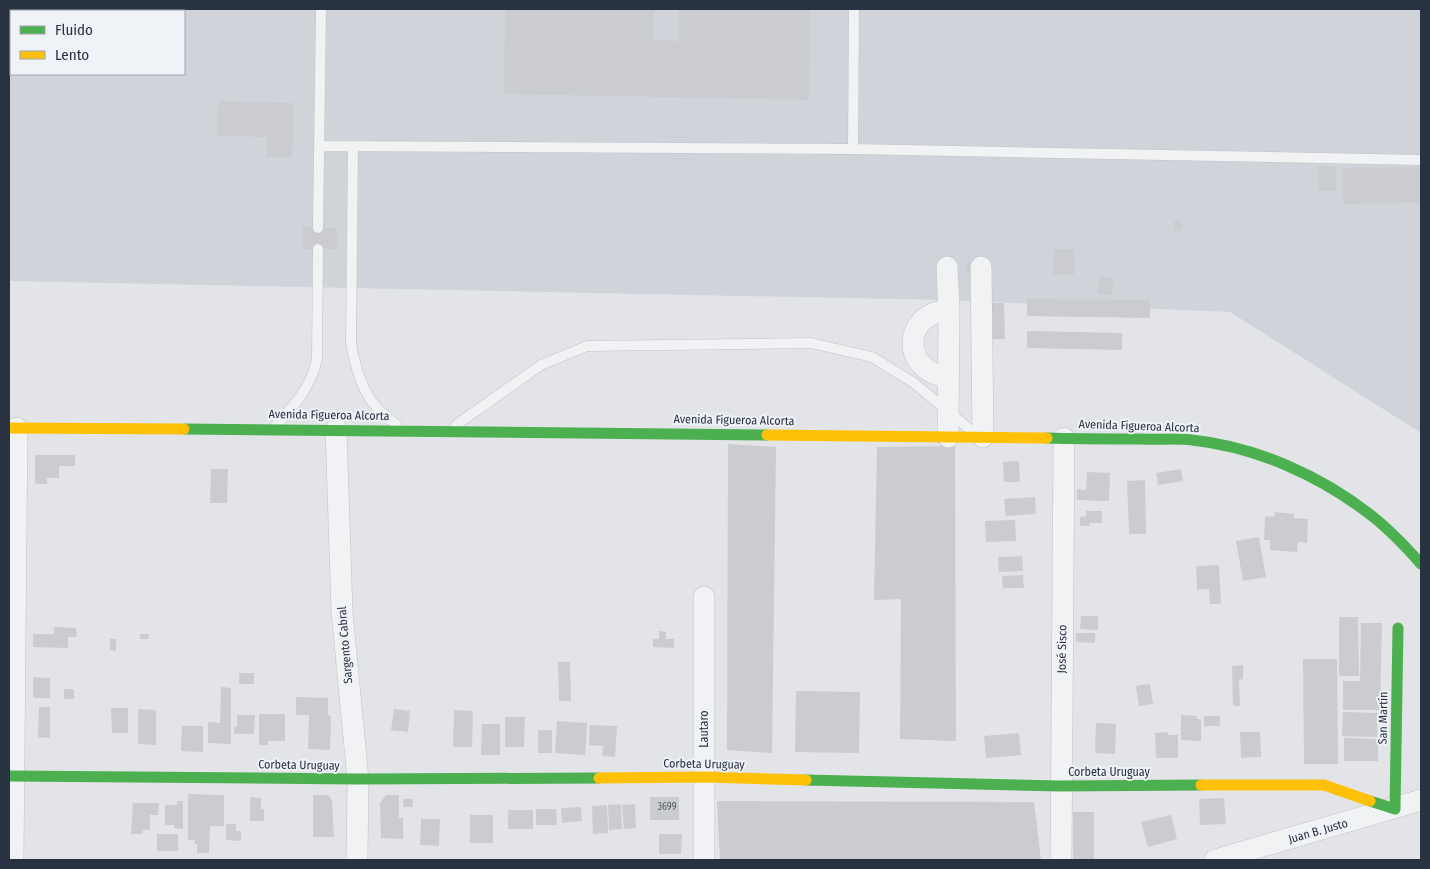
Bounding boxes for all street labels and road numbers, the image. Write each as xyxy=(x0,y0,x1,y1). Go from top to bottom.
street label: Avenida Figueroa Alcorta xyxy=(268,407,390,423)
street label: Avenida Figueroa Alcorta xyxy=(673,412,795,428)
street label: Avenida Figueroa Alcorta xyxy=(1078,417,1200,435)
street label: Sargento Cabral xyxy=(335,606,355,684)
street label: José Sisco xyxy=(1055,624,1069,674)
street label: San Martín xyxy=(1376,691,1390,745)
street label: Lautaro xyxy=(697,710,711,748)
street label: Corbeta Uruguay xyxy=(663,756,746,772)
street label: Corbeta Uruguay xyxy=(258,757,341,773)
street label: Corbeta Uruguay xyxy=(1068,765,1150,779)
street label: Juan B. Justo xyxy=(1287,816,1349,846)

